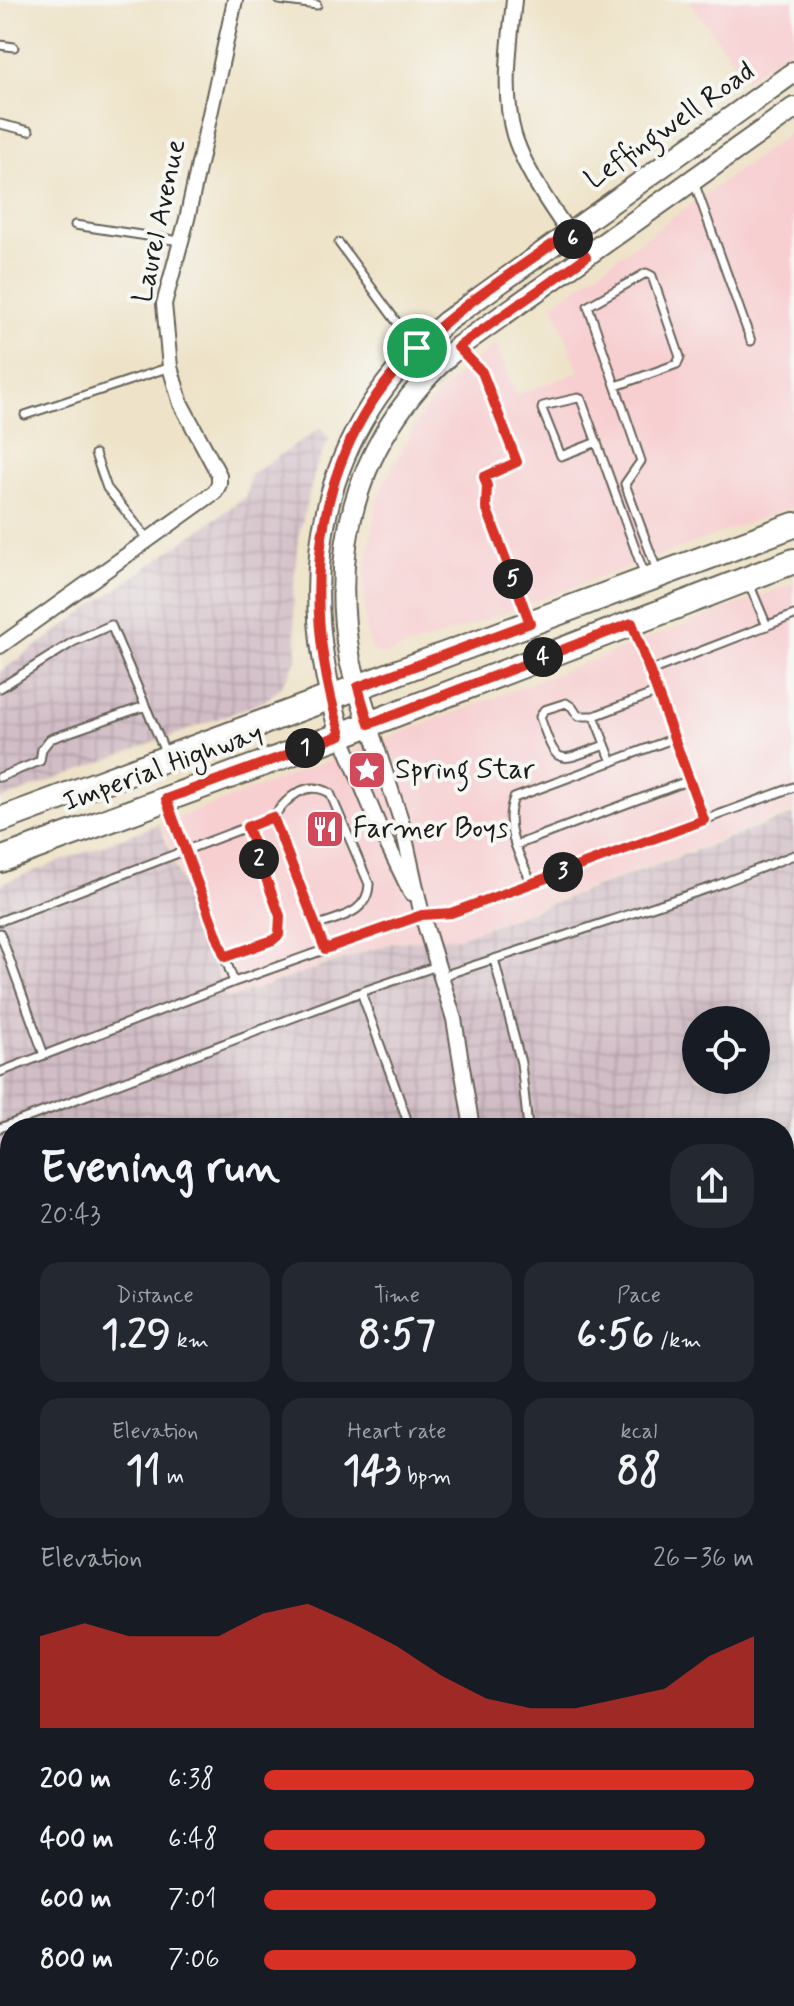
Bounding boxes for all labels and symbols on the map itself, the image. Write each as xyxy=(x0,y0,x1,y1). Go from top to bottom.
street label: Leffingwell Road xyxy=(578,54,764,201)
street label: Laurel Avenue xyxy=(125,136,195,306)
pin: 6 xyxy=(553,219,593,259)
pin xyxy=(383,314,451,382)
pin: 5 xyxy=(493,559,533,599)
pin: 4 xyxy=(523,637,563,677)
street label: Imperial Highway xyxy=(58,715,269,823)
pin: 1 xyxy=(285,728,325,768)
place icon: Spring Star xyxy=(346,749,388,791)
place label: Spring Star xyxy=(395,752,535,792)
restaurant icon: Farmer Boys xyxy=(304,808,346,850)
place label: Farmer Boys xyxy=(353,811,508,848)
pin: 2 xyxy=(239,839,279,879)
pin: 3 xyxy=(543,852,583,892)

